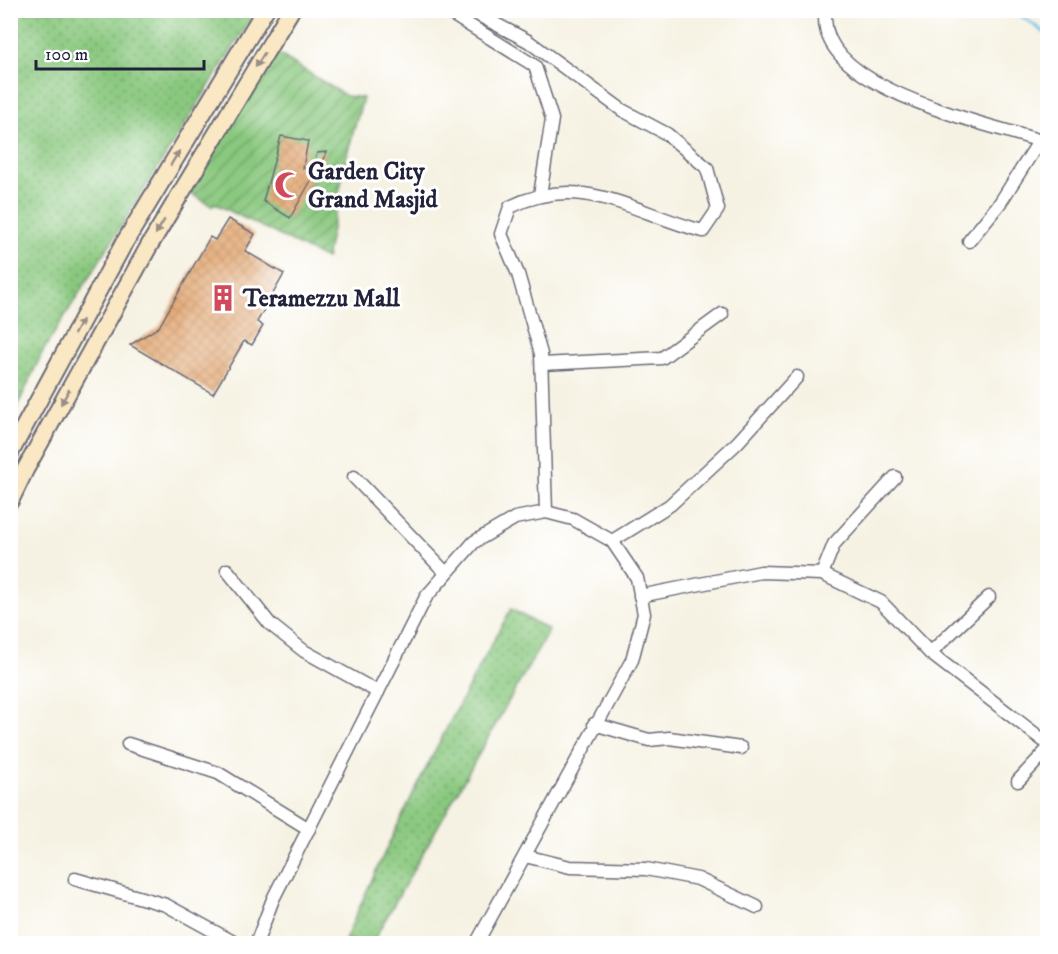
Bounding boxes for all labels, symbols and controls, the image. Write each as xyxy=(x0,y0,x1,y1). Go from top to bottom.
scale bar xyxy=(36,33,204,71)
text: 100 m xyxy=(45,44,88,66)
one-way arrow xyxy=(255,52,266,68)
one-way arrow xyxy=(169,150,180,166)
place label: Garden City Grand Masjid xyxy=(308,157,439,215)
mosque icon: Garden City Grand Masjid xyxy=(273,170,303,200)
one-way arrow xyxy=(155,219,165,236)
building icon: Teramezzu Mall xyxy=(208,283,238,313)
place label: Teramezzu Mall xyxy=(242,284,401,314)
one-way arrow xyxy=(73,319,83,336)
one-way arrow xyxy=(60,389,70,406)

